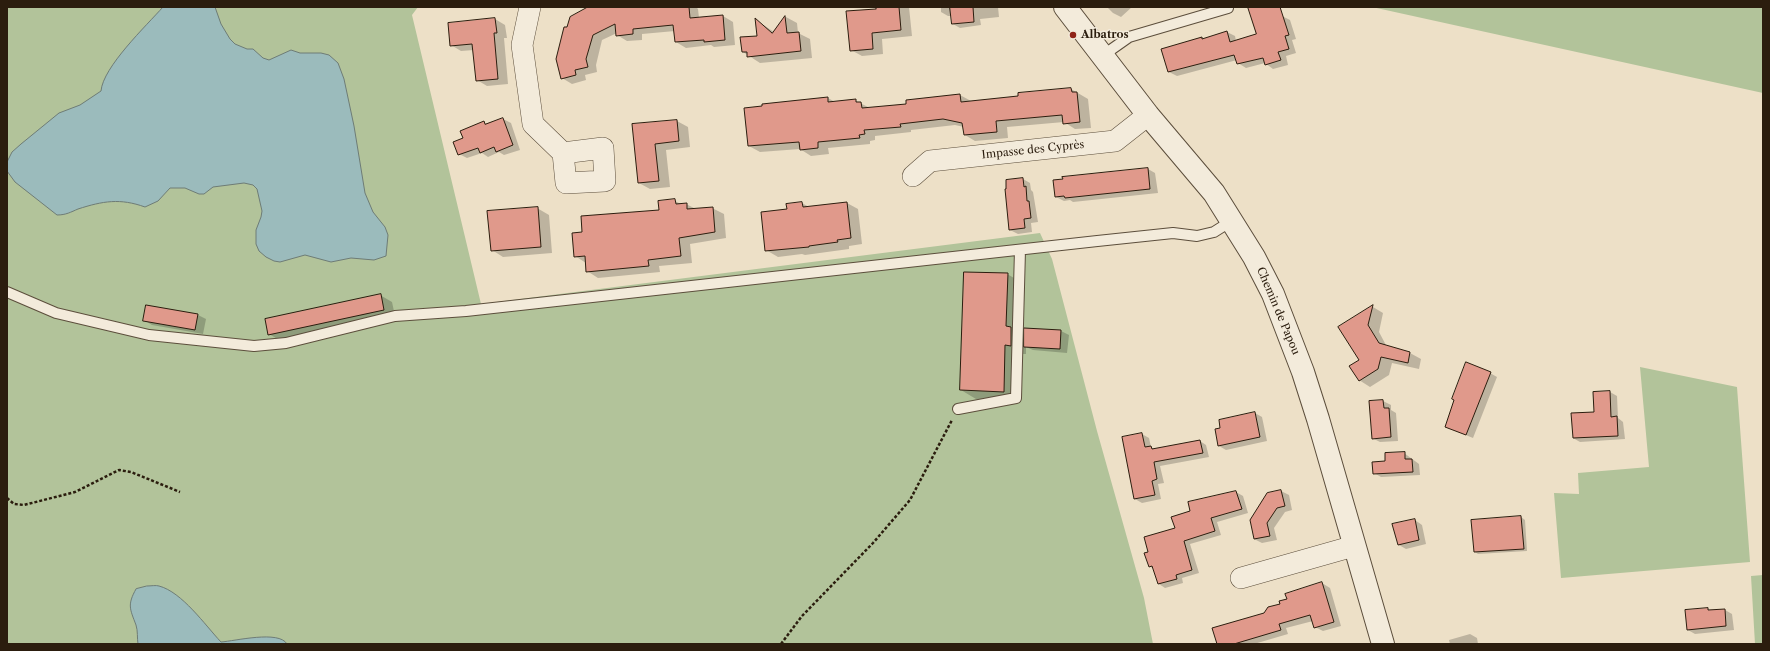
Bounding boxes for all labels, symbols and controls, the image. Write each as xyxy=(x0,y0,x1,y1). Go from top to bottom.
place label: Albatros xyxy=(1081,28,1129,42)
marker: Albatros xyxy=(1068,30,1078,40)
street label: Impasse des Cyprès xyxy=(981,138,1085,162)
street label: Chemin de Papou xyxy=(1254,265,1302,357)

